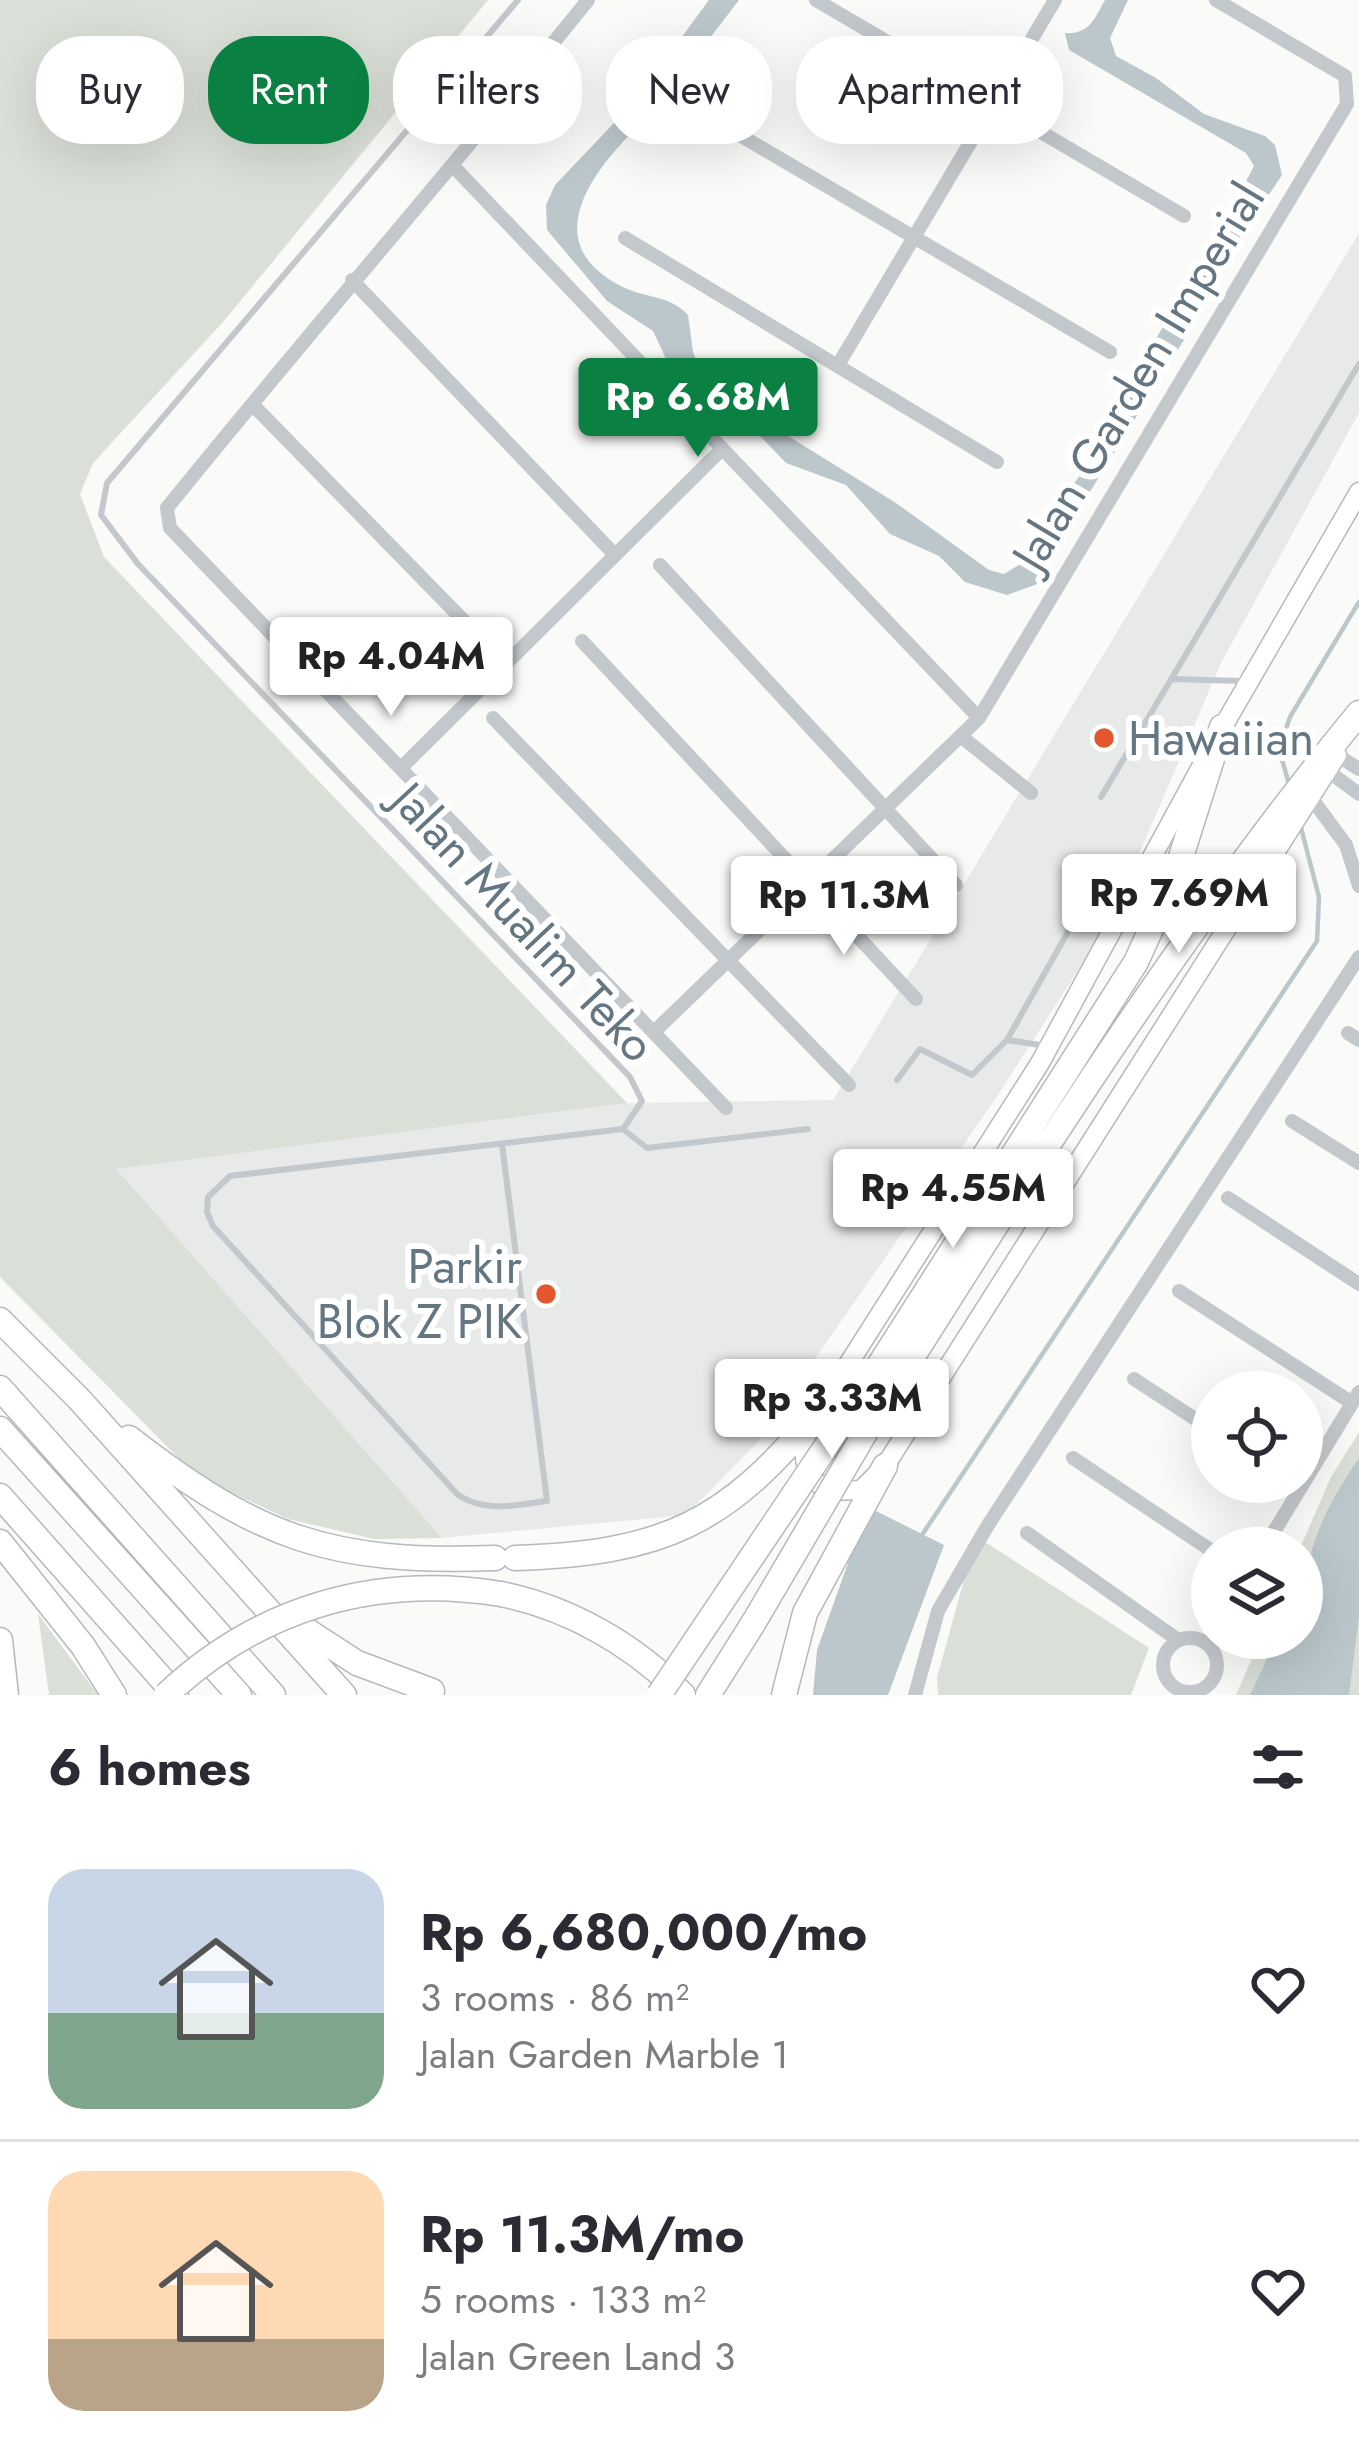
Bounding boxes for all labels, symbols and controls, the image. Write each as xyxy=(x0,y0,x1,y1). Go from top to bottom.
chip: Buy xyxy=(36,36,184,144)
chip: Rent xyxy=(208,36,369,144)
chip: Filters xyxy=(393,36,582,144)
chip: New xyxy=(606,36,772,144)
chip: Apartment xyxy=(796,36,1063,144)
street label: Jalan Garden Imperial xyxy=(992,169,1282,588)
pin: Rp 6.68M xyxy=(574,358,822,460)
text: Rp 6.68M xyxy=(606,368,790,425)
pin: Rp 4.04M xyxy=(267,617,515,719)
text: Rp 4.04M xyxy=(297,627,485,684)
place label: Hawaiian xyxy=(1128,704,1314,773)
marker: Hawaiian xyxy=(1091,725,1117,751)
street label: Jalan Mualim Teko xyxy=(372,763,672,1077)
pin: Rp 7.69M xyxy=(1055,854,1303,956)
pin: Rp 11.3M xyxy=(720,856,968,958)
text: Rp 7.69M xyxy=(1089,864,1269,921)
text: Rp 11.3M xyxy=(758,866,930,923)
pin: Rp 4.55M xyxy=(829,1149,1077,1251)
text: Rp 4.55M xyxy=(860,1159,1046,1216)
place label: Parkir Blok Z PIK xyxy=(317,1232,523,1356)
marker: Parkir Blok Z PIK xyxy=(533,1281,559,1307)
pin: Rp 3.33M xyxy=(708,1359,956,1461)
text: Rp 3.33M xyxy=(742,1369,922,1426)
map controls xyxy=(1191,1371,1323,1659)
button: locate xyxy=(1191,1371,1323,1503)
button: layers xyxy=(1191,1527,1323,1659)
text: 6 homes xyxy=(48,1730,251,1804)
icon: filters xyxy=(1245,1734,1311,1800)
text: Rp 6,680,000/mo xyxy=(420,1895,867,1969)
icon: home xyxy=(144,1917,288,2061)
icon: heart xyxy=(1245,1956,1311,2022)
text: 3 rooms · 86 m² xyxy=(420,1969,689,2026)
text: Jalan Garden Marble 1 xyxy=(420,2026,789,2083)
text: Rp 11.3M/mo xyxy=(420,2197,745,2271)
icon: home xyxy=(144,2219,288,2363)
icon: heart xyxy=(1245,2258,1311,2324)
text: 5 rooms · 133 m² xyxy=(420,2271,706,2328)
text: Jalan Green Land 3 xyxy=(420,2328,735,2385)

